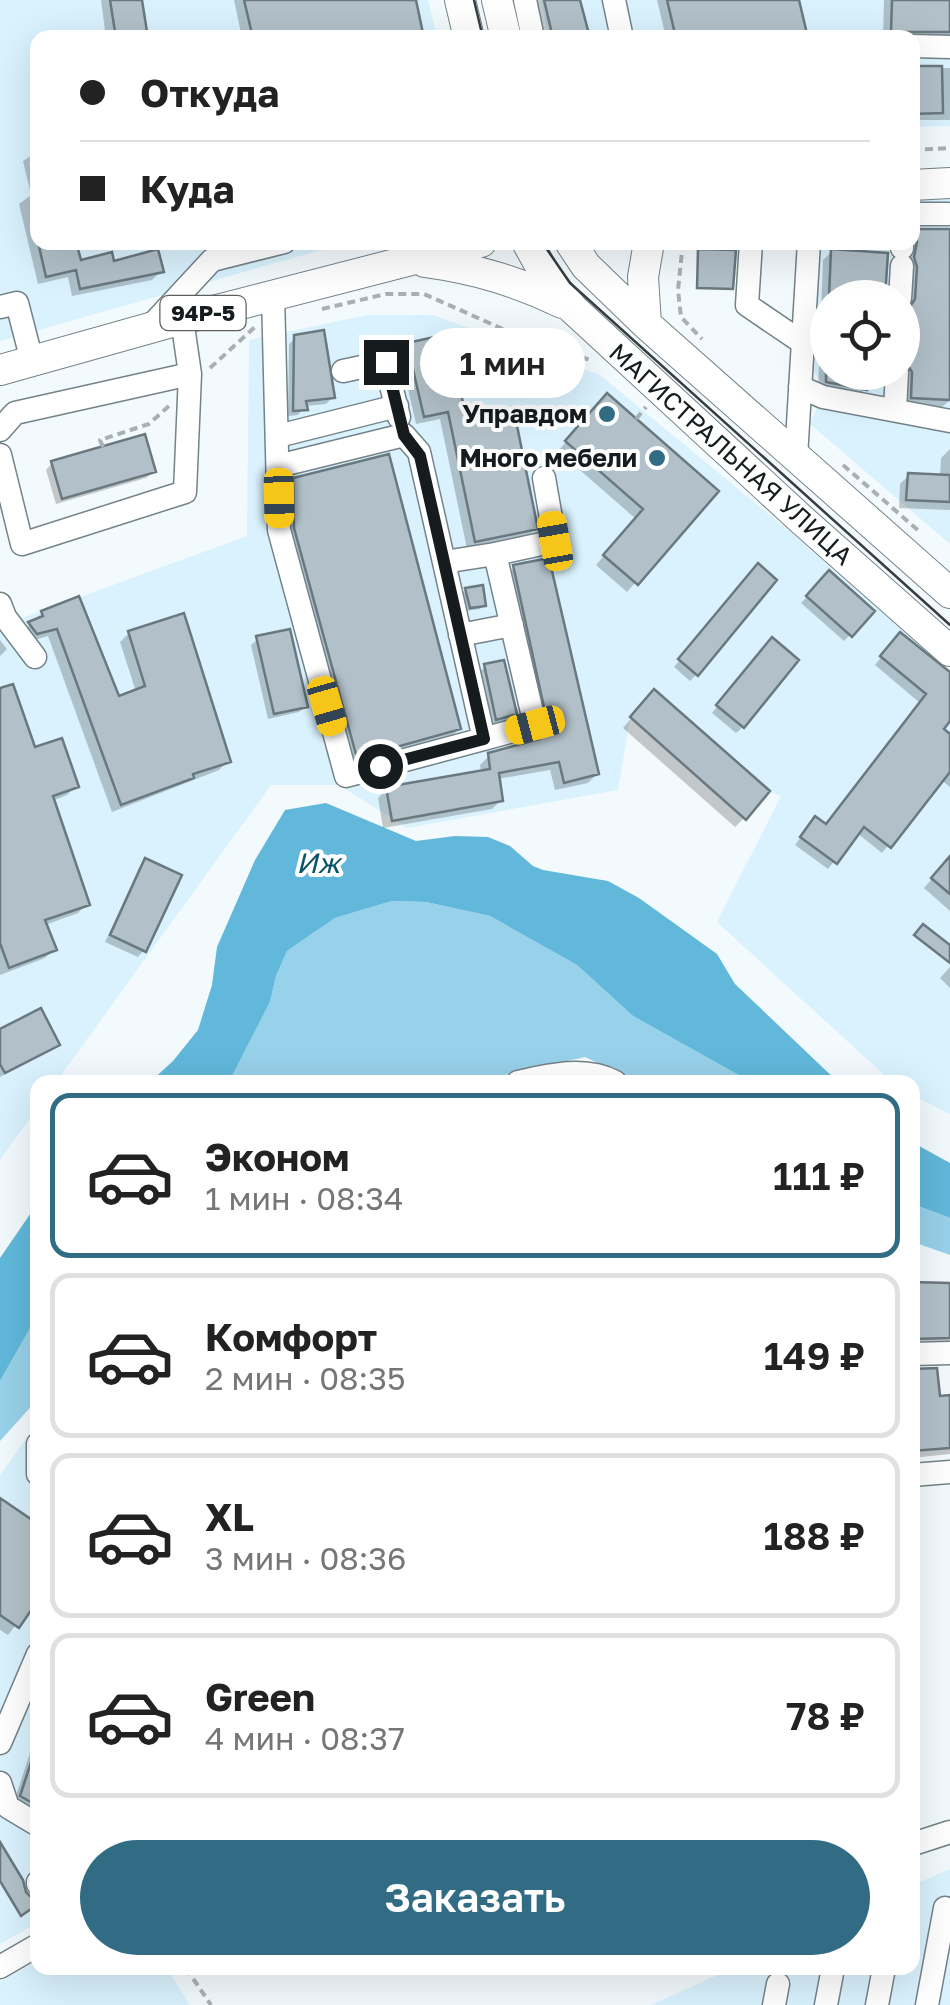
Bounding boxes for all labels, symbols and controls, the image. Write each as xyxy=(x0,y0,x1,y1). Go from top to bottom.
text: Откуда xyxy=(140,70,279,115)
text: Куда xyxy=(140,166,234,211)
map controls xyxy=(810,280,920,390)
button: locate xyxy=(810,280,920,390)
road number: 94Р-5 xyxy=(160,296,246,330)
callout: 1 мин xyxy=(421,327,586,397)
street label: МАГИСТРАЛЬНАЯ УЛИЦА xyxy=(603,336,860,571)
route end xyxy=(364,340,409,385)
text: 1 мин xyxy=(459,344,546,382)
place label: Управдом xyxy=(462,398,587,429)
marker: Управдом xyxy=(596,403,618,425)
place label: Много мебели xyxy=(459,442,637,473)
marker: Много мебели xyxy=(646,447,668,469)
car xyxy=(263,468,295,528)
car xyxy=(535,509,575,573)
car xyxy=(304,673,350,739)
car xyxy=(502,703,568,747)
route start xyxy=(358,744,403,789)
water label: Иж xyxy=(296,846,343,879)
icon: car xyxy=(85,1131,175,1221)
text: Эконом xyxy=(205,1134,349,1179)
text: 111 ₽ xyxy=(773,1153,865,1198)
text: 1 мин · 08:34 xyxy=(205,1179,403,1217)
icon: car xyxy=(85,1311,175,1401)
text: Комфорт xyxy=(205,1314,377,1359)
text: 149 ₽ xyxy=(764,1333,865,1378)
text: 2 мин · 08:35 xyxy=(205,1359,405,1397)
icon: car xyxy=(85,1491,175,1581)
text: XL xyxy=(205,1494,254,1539)
text: 188 ₽ xyxy=(764,1513,865,1558)
text: 3 мин · 08:36 xyxy=(205,1539,406,1577)
icon: car xyxy=(85,1671,175,1761)
text: Green xyxy=(205,1674,315,1719)
text: 78 ₽ xyxy=(786,1693,865,1738)
text: 4 мин · 08:37 xyxy=(205,1719,405,1757)
button: Заказать xyxy=(80,1840,870,1955)

